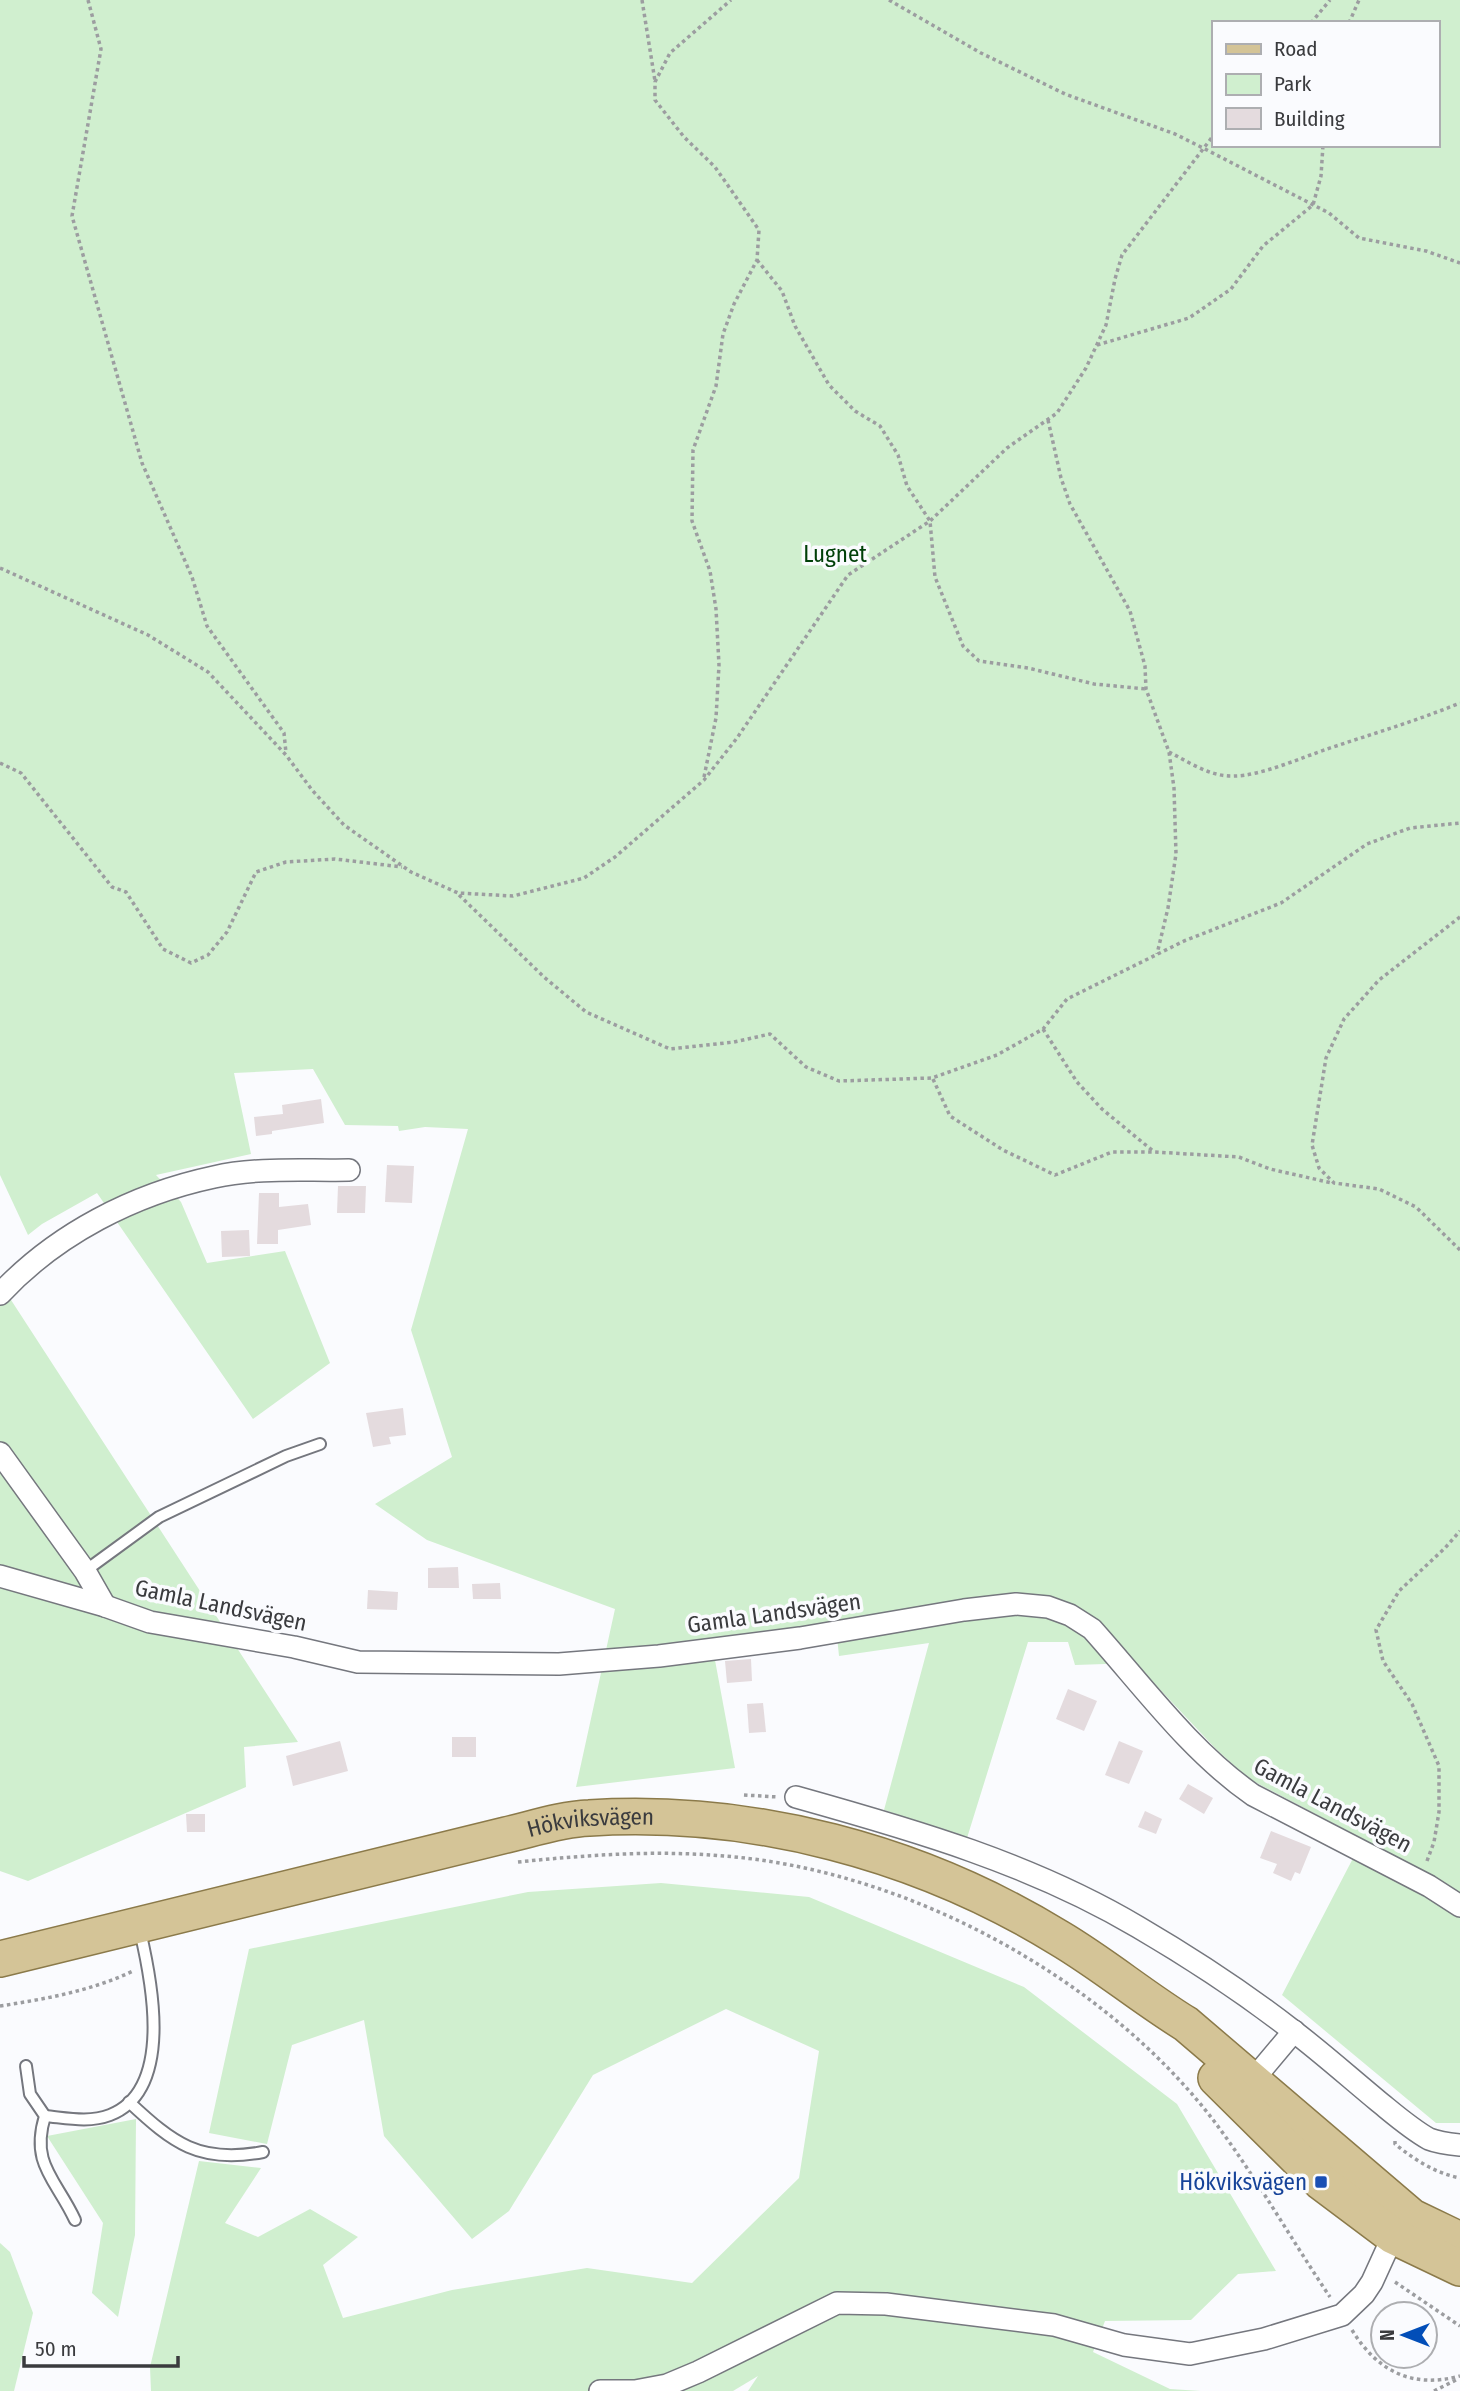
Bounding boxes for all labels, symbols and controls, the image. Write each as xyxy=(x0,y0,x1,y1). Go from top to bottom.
legend xyxy=(1212,21,1439,147)
text: Road xyxy=(1274,36,1318,62)
text: Park xyxy=(1274,71,1312,97)
text: Building xyxy=(1274,106,1345,132)
park label: Lugnet xyxy=(803,540,867,568)
street label: Gamla Landsvägen xyxy=(133,1573,309,1637)
street label: Gamla Landsvägen xyxy=(685,1587,863,1639)
street label: Gamla Landsvägen xyxy=(1249,1752,1417,1858)
street label: Hökviksvägen xyxy=(524,1803,654,1843)
place label: Hökviksvägen xyxy=(1179,2168,1307,2196)
marker: Hökviksvägen xyxy=(1313,2174,1329,2190)
north arrow xyxy=(1369,2300,1439,2370)
scale bar xyxy=(24,2324,178,2368)
text: N xyxy=(1376,2329,1399,2341)
text: 50 m xyxy=(35,2336,77,2362)

